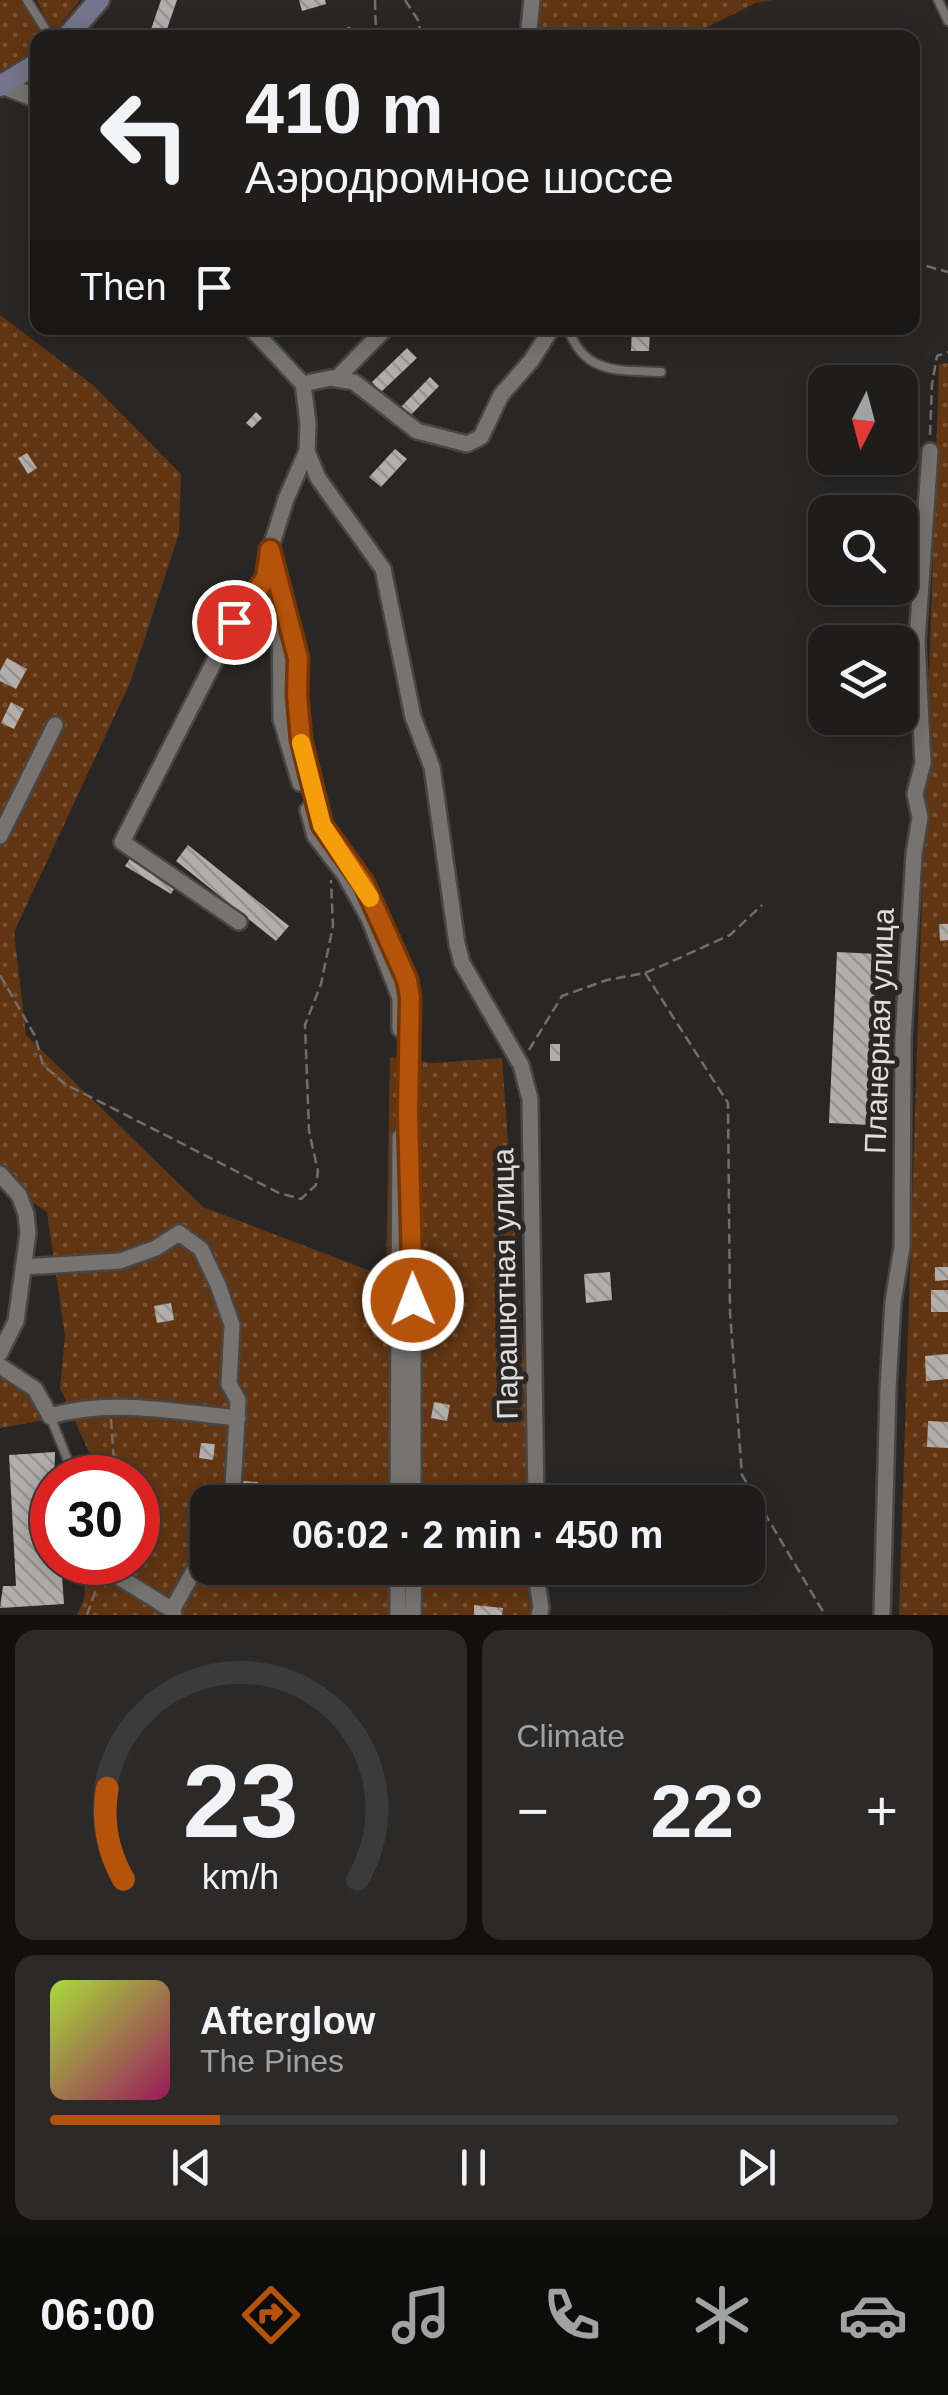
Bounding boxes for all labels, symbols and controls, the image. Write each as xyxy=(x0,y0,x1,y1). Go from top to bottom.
icon: left xyxy=(80,70,210,200)
text: 410 m xyxy=(245,70,443,148)
text: Аэродромное шоссе xyxy=(245,152,674,203)
icon: arrive xyxy=(187,260,242,315)
text: Then xyxy=(80,266,167,308)
north arrow xyxy=(808,365,918,475)
map controls xyxy=(808,365,918,735)
button: search xyxy=(808,495,918,605)
pin xyxy=(192,580,277,665)
icon: arrive xyxy=(207,595,262,650)
button: layers xyxy=(808,625,918,735)
street label: Планерная улица xyxy=(858,907,900,1155)
street label: Парашютная улица xyxy=(486,1148,524,1420)
position arrow xyxy=(361,1248,465,1352)
speed limit sign: 30 xyxy=(30,1455,160,1585)
text: 06:02 · 2 min · 450 m xyxy=(292,1514,663,1556)
text: Climate xyxy=(517,1718,625,1754)
text: 23 xyxy=(183,1743,299,1859)
text: 22° xyxy=(651,1769,764,1853)
text: − xyxy=(517,1780,549,1842)
text: + xyxy=(866,1780,898,1842)
text: km/h xyxy=(202,1857,279,1897)
text: Afterglow xyxy=(200,2000,375,2042)
text: The Pines xyxy=(200,2043,344,2079)
icon: previous xyxy=(164,2140,219,2195)
icon: pause xyxy=(446,2140,501,2195)
icon: next xyxy=(729,2140,784,2195)
icon: directions xyxy=(236,2280,306,2350)
icon: music xyxy=(386,2280,456,2350)
icon: phone xyxy=(537,2280,607,2350)
icon: climate xyxy=(687,2280,757,2350)
icon: car xyxy=(838,2280,908,2350)
text: 06:00 xyxy=(40,2289,155,2340)

